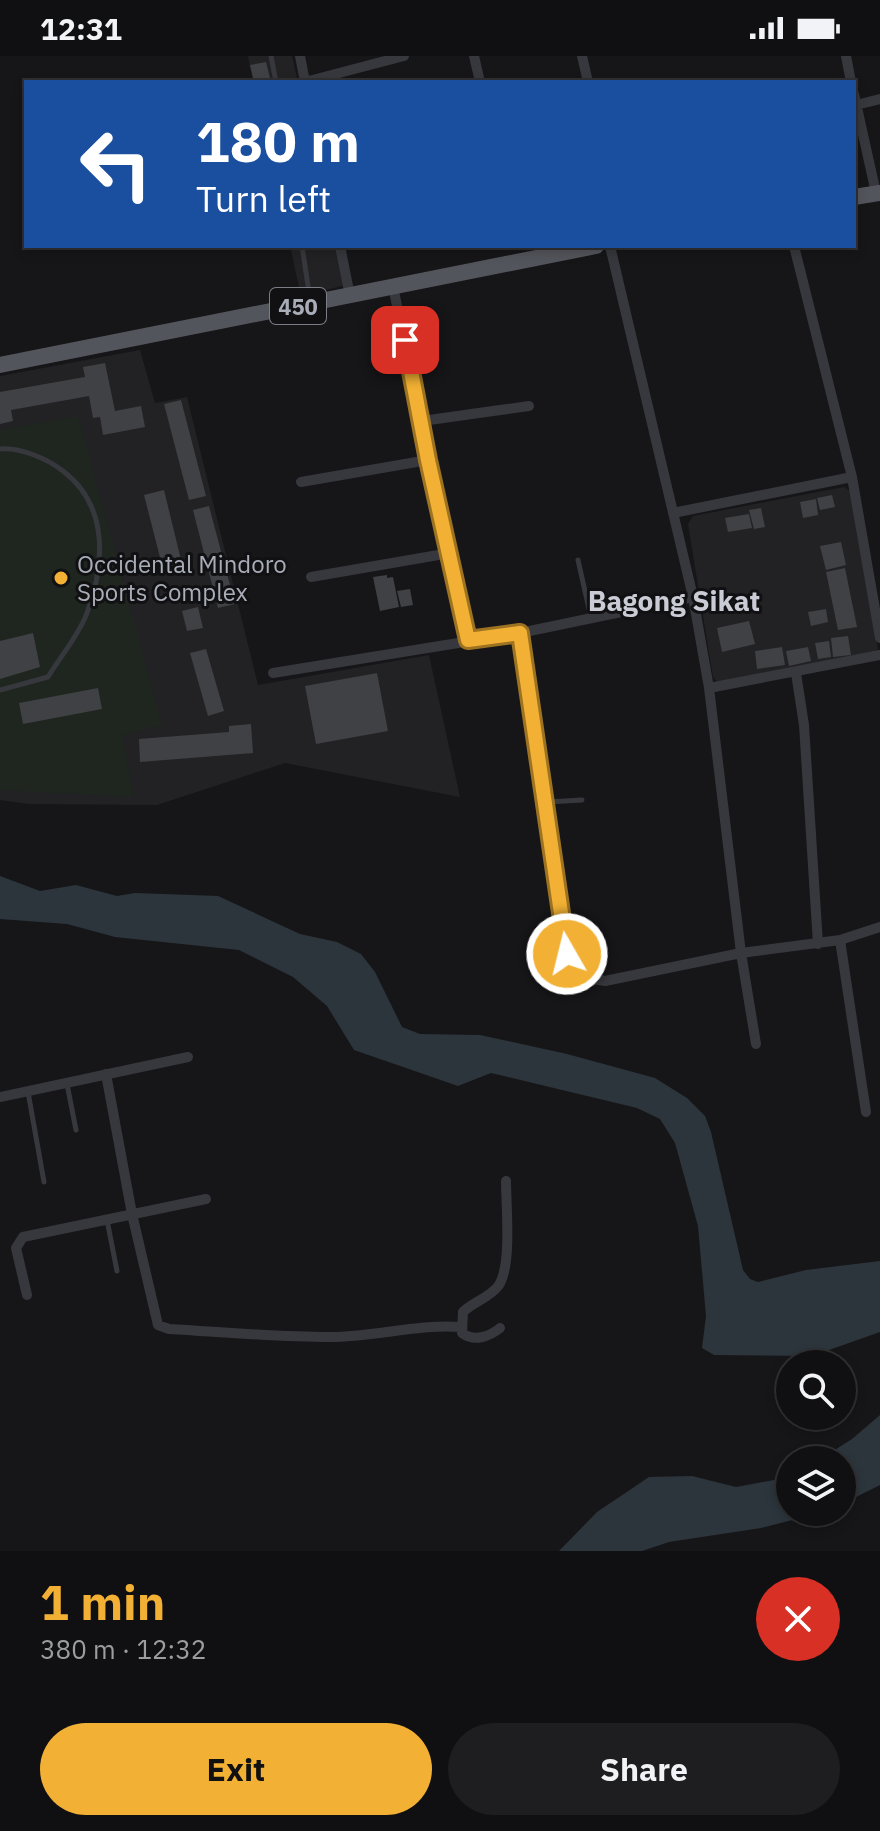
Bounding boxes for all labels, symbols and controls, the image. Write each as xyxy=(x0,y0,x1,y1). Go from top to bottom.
text: 12:31 xyxy=(40,9,122,48)
text: 180 m xyxy=(196,105,360,177)
icon: left xyxy=(64,112,168,216)
text: Turn left xyxy=(196,175,331,222)
road number: 450 xyxy=(270,288,326,324)
pin xyxy=(371,306,439,374)
icon: arrive xyxy=(383,318,427,362)
place label: Occidental Mindoro Sports Complex xyxy=(77,548,287,608)
marker: Occidental Mindoro Sports Complex xyxy=(52,569,70,587)
district label: Bagong Sikat xyxy=(588,582,760,619)
position arrow xyxy=(525,912,609,996)
map controls xyxy=(776,1350,856,1526)
button: search xyxy=(776,1350,856,1430)
button: layers xyxy=(776,1446,856,1526)
text: 1 min xyxy=(40,1571,165,1633)
button: close xyxy=(756,1577,840,1661)
text: 380 m · 12:32 xyxy=(40,1632,206,1666)
button: Exit xyxy=(40,1723,432,1815)
button: Share xyxy=(448,1723,840,1815)

